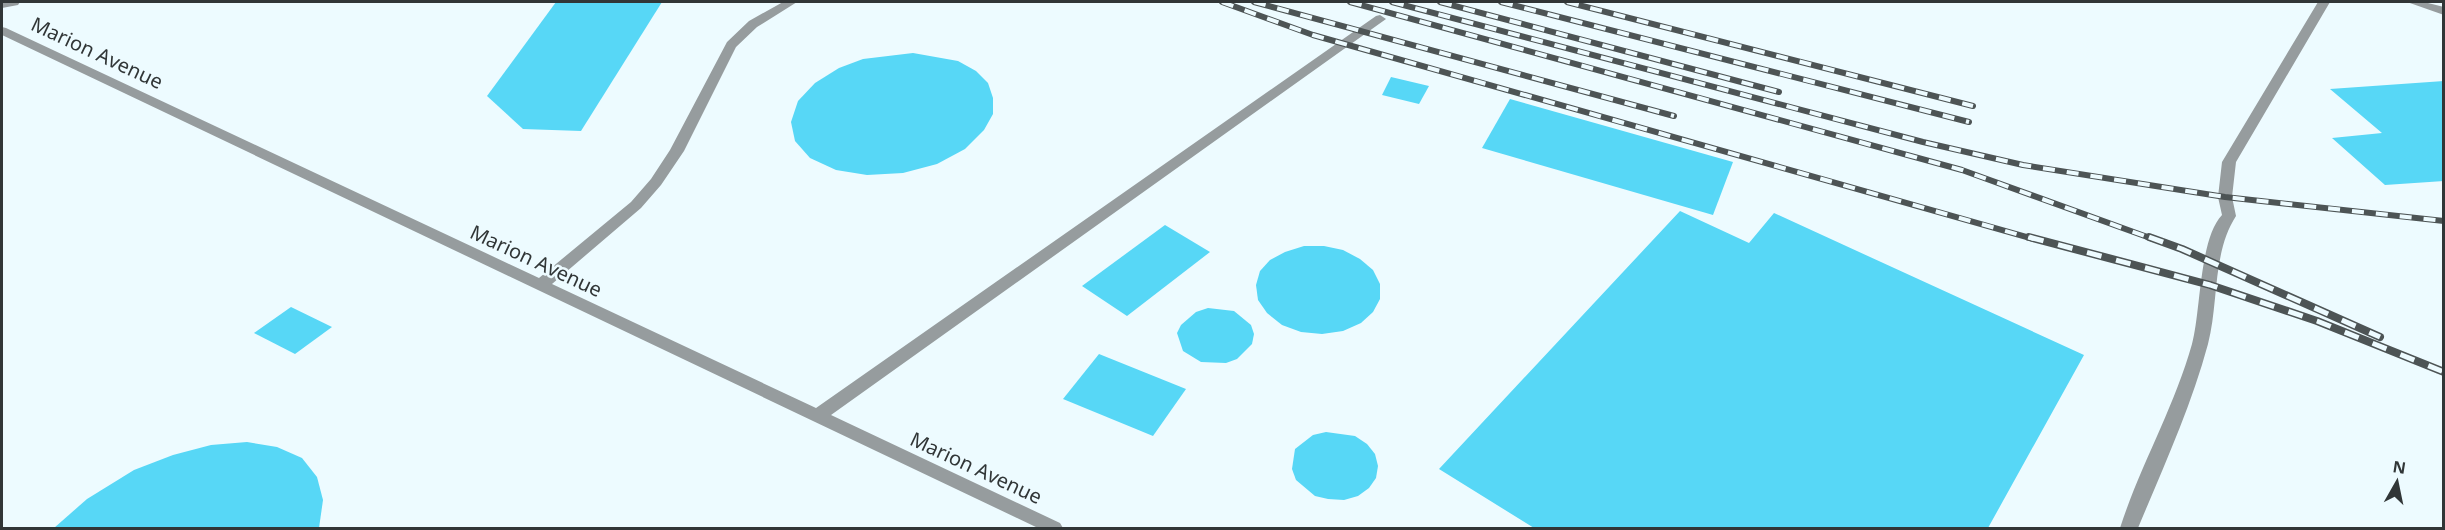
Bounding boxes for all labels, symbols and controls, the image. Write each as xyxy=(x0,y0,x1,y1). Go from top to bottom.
street label: Marion Avenue xyxy=(27,10,168,95)
street label: Marion Avenue xyxy=(466,218,607,303)
street label: Marion Avenue xyxy=(906,425,1047,510)
north arrow xyxy=(2367,452,2427,512)
text: N xyxy=(2391,455,2407,479)

